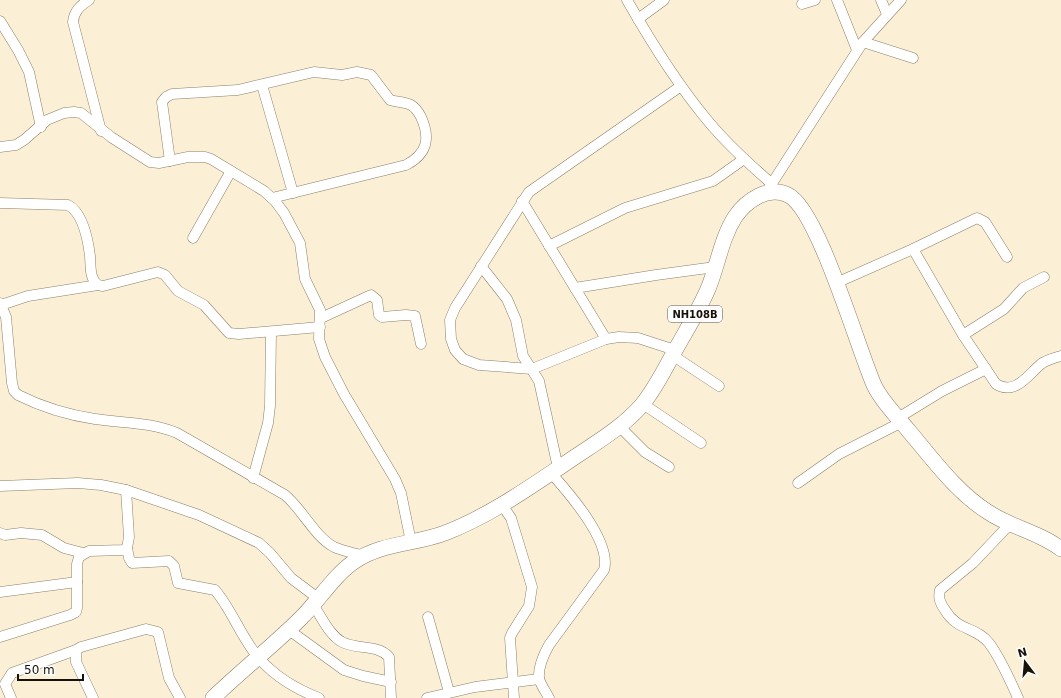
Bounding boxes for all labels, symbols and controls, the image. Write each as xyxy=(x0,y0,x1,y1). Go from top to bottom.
road number: NH108B xyxy=(668,306,722,322)
north arrow xyxy=(1005,642,1045,682)
text: N xyxy=(1016,645,1029,660)
scale bar xyxy=(18,656,83,682)
text: 50 m xyxy=(24,663,55,677)

